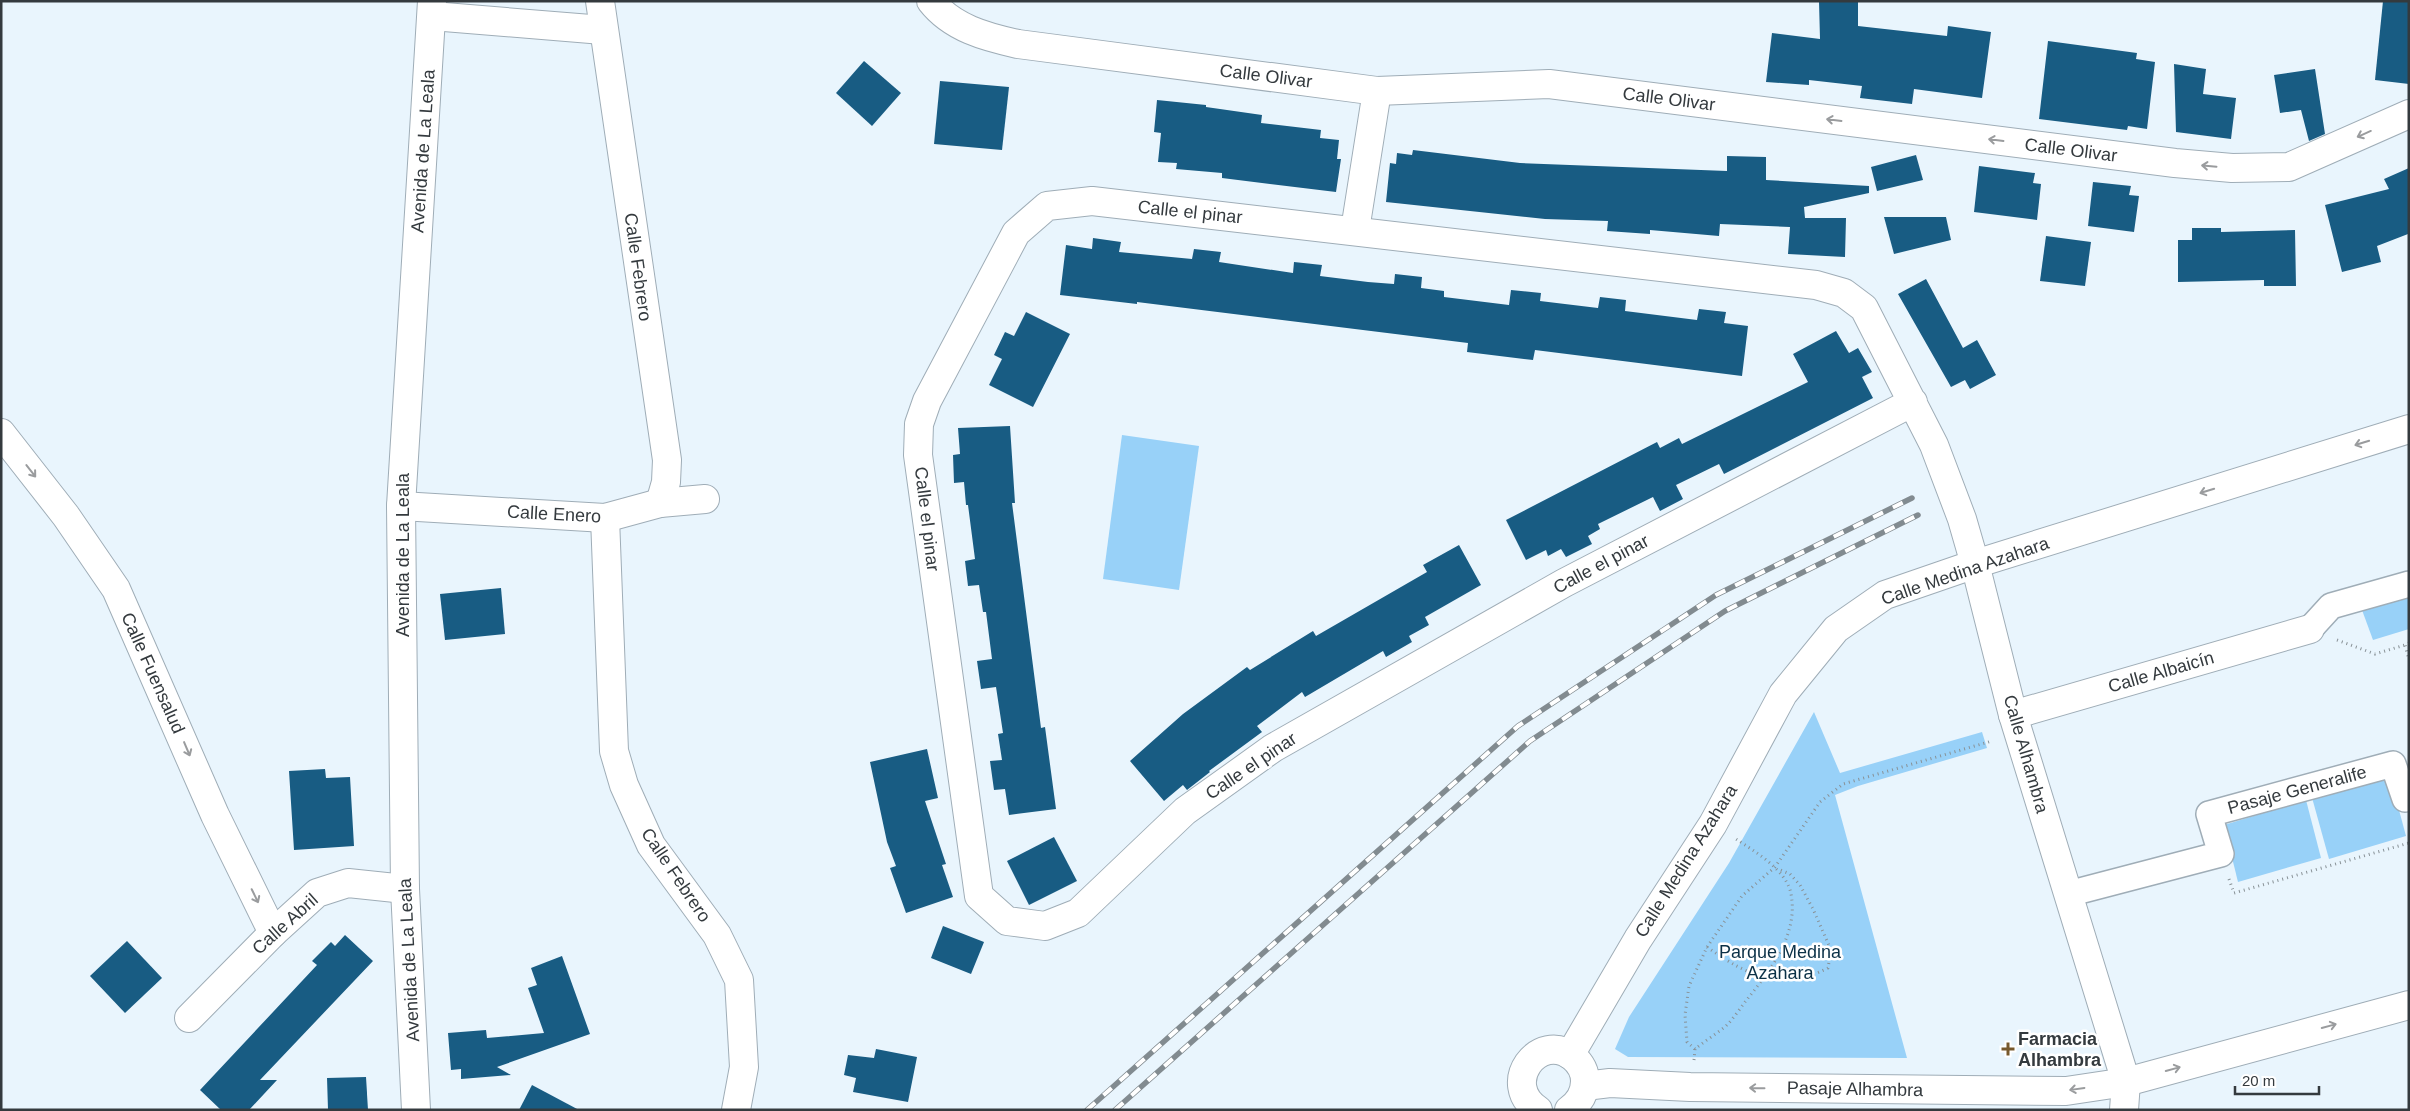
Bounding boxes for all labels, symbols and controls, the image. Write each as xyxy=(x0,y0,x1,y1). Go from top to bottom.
street label: Calle Olivar xyxy=(1219,60,1313,92)
street label: Avenida de La Leala xyxy=(407,68,439,233)
street label: Calle Olivar xyxy=(1622,83,1716,115)
one-way arrow xyxy=(1827,115,1843,125)
one-way arrow xyxy=(2357,129,2372,139)
street label: Calle Olivar xyxy=(2024,134,2118,166)
one-way arrow xyxy=(1988,135,2004,145)
one-way arrow xyxy=(2201,161,2217,171)
street label: Calle el pinar xyxy=(1137,197,1243,227)
street label: Calle Febrero xyxy=(621,212,655,322)
one-way arrow xyxy=(2355,439,2371,449)
one-way arrow xyxy=(26,465,37,478)
street label: Calle el pinar xyxy=(911,466,943,572)
street label: Avenida de La Leala xyxy=(393,472,413,637)
one-way arrow xyxy=(2199,487,2215,497)
street label: Calle Enero xyxy=(507,502,601,526)
street label: Calle el pinar xyxy=(1550,531,1652,597)
street label: Calle Medina Azahara xyxy=(1878,533,2052,609)
street label: Calle Fuensalud xyxy=(117,610,189,736)
street label: Calle Albaicín xyxy=(2106,647,2216,697)
street label: Calle Alhambra xyxy=(2000,693,2053,816)
street label: Calle el pinar xyxy=(1202,728,1300,804)
one-way arrow xyxy=(183,741,193,756)
street label: Pasaje Generalife xyxy=(2225,762,2369,818)
street label: Calle Medina Azahara xyxy=(1631,780,1742,941)
street label: Calle Febrero xyxy=(637,824,715,926)
street label: Avenida de La Leala xyxy=(395,877,423,1042)
street label: Calle Abril xyxy=(248,889,322,959)
one-way arrow xyxy=(250,889,260,904)
park label: Parque Medina Azahara xyxy=(1719,942,1842,983)
one-way arrow xyxy=(2321,1021,2337,1031)
place label: Farmacia Alhambra xyxy=(2018,1029,2102,1070)
marker: Farmacia Alhambra xyxy=(2002,1043,2014,1055)
one-way arrow xyxy=(2164,1064,2180,1074)
scale bar xyxy=(2235,1064,2319,1096)
text: 20 m xyxy=(2242,1072,2275,1089)
street label: Pasaje Alhambra xyxy=(1787,1078,1924,1100)
one-way arrow xyxy=(1750,1083,1766,1093)
one-way arrow xyxy=(2070,1085,2086,1095)

